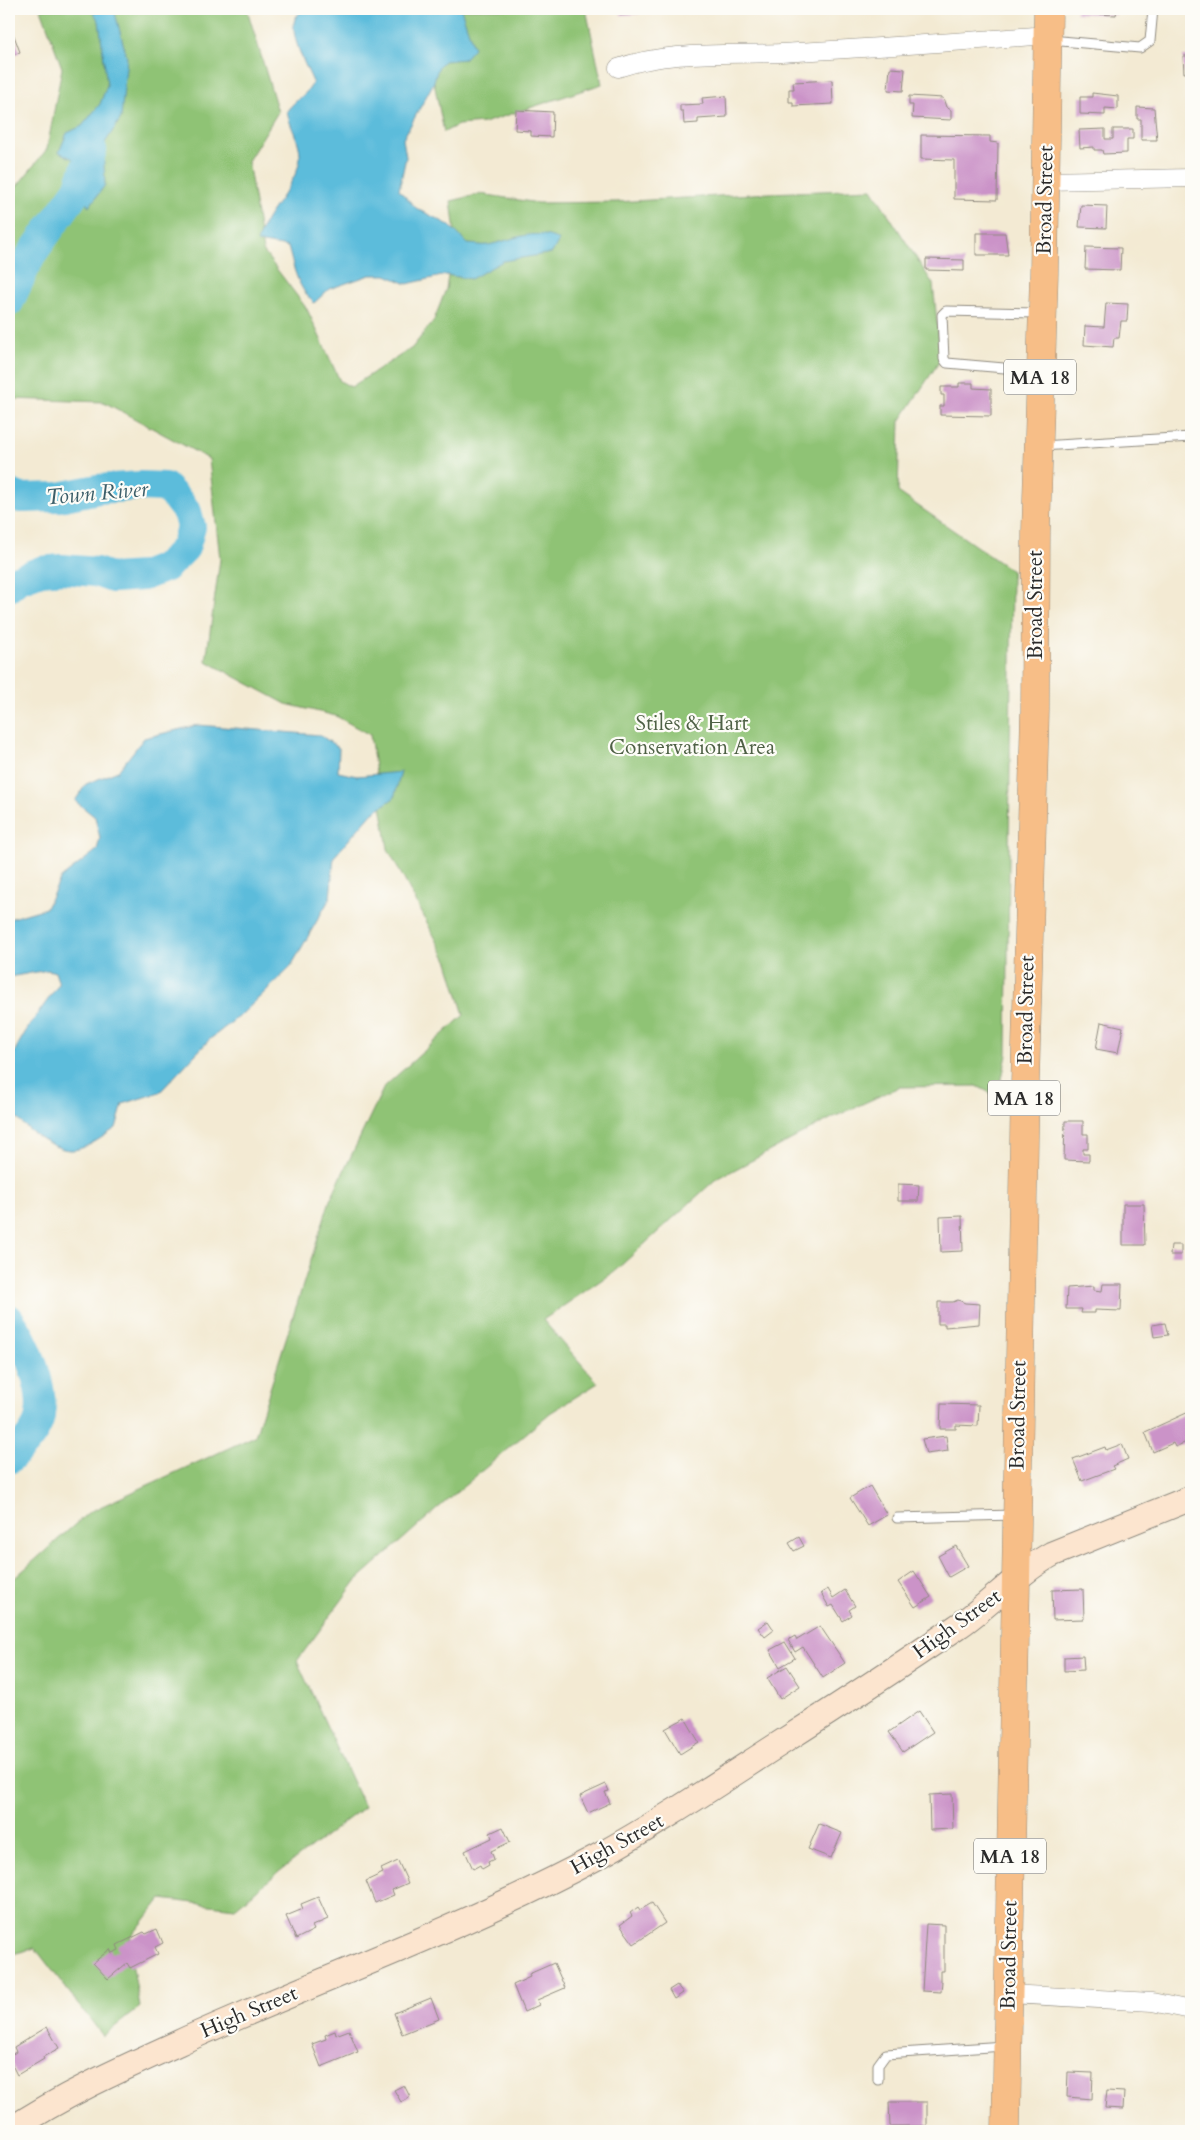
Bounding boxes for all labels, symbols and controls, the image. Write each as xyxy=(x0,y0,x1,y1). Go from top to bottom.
street label: Broad Street xyxy=(1030,145,1060,255)
road number: MA 18 xyxy=(1004,360,1076,394)
water label: Town River xyxy=(45,474,150,512)
street label: Broad Street xyxy=(1021,550,1050,660)
park label: Stiles & Hart Conservation Area xyxy=(609,709,775,762)
street label: Broad Street xyxy=(1011,955,1041,1065)
road number: MA 18 xyxy=(988,1080,1060,1116)
street label: Broad Street xyxy=(1003,1360,1033,1470)
street label: High Street xyxy=(907,1582,1007,1666)
street label: High Street xyxy=(565,1806,669,1882)
road number: MA 18 xyxy=(974,1838,1046,1874)
street label: Broad Street xyxy=(994,1900,1024,2010)
street label: High Street xyxy=(196,1978,302,2045)

